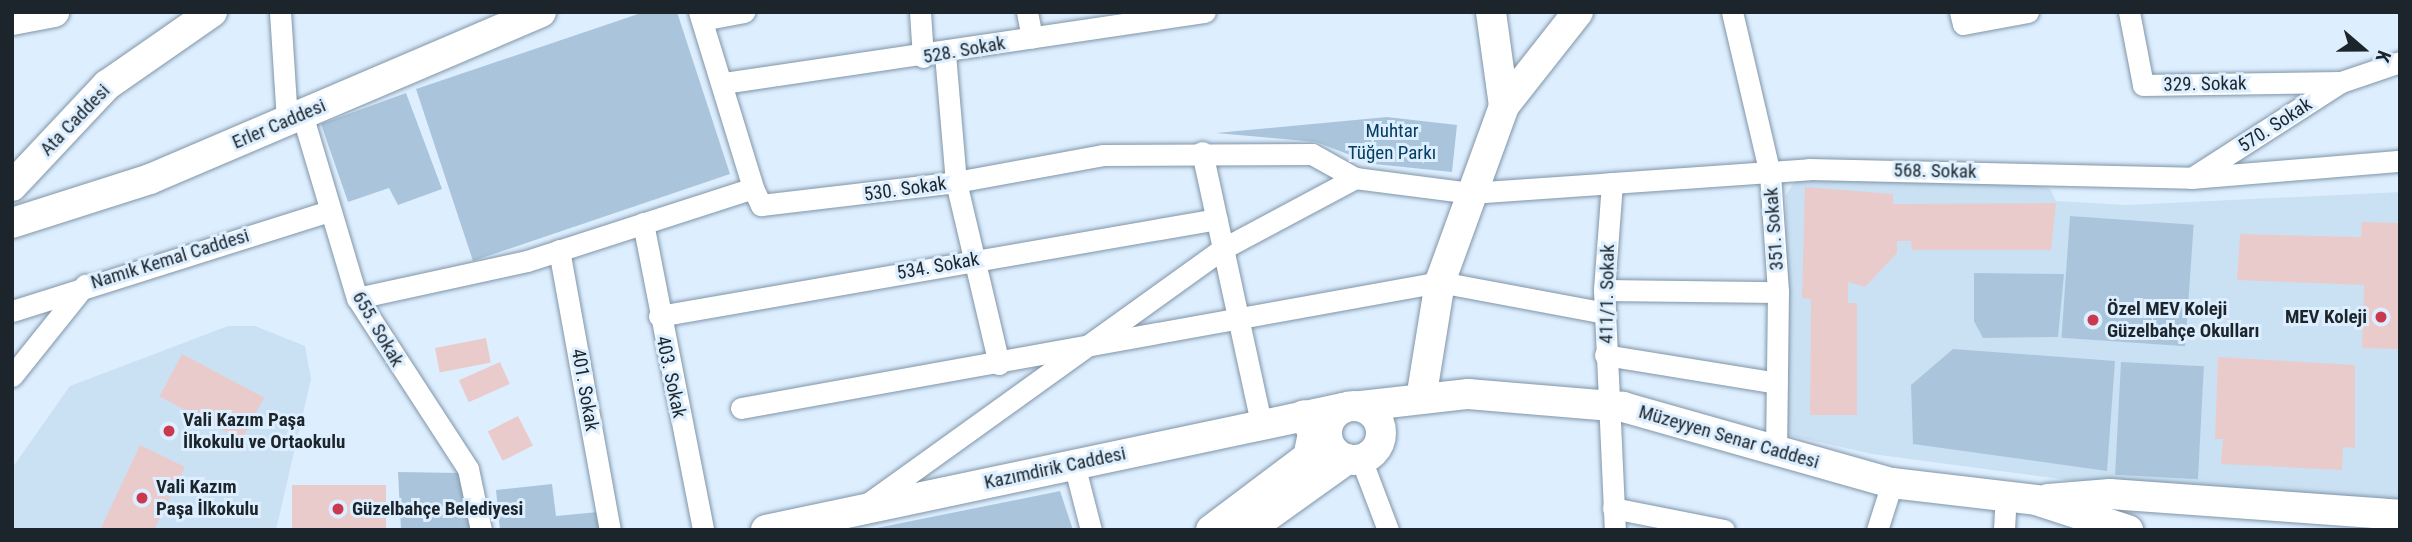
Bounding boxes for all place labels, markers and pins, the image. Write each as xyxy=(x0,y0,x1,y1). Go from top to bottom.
place label: Özel MEV Koleji Güzelbahçe Okulları xyxy=(2107,298,2259,342)
place label: MEV Koleji xyxy=(2285,306,2367,328)
marker: MEV Koleji xyxy=(2373,309,2389,325)
marker: Özel MEV Koleji Güzelbahçe Okulları xyxy=(2085,312,2101,328)
place label: Vali Kazım Paşa İlkokulu ve Ortaokulu xyxy=(183,409,345,453)
marker: Vali Kazım Paşa İlkokulu ve Ortaokulu xyxy=(161,423,177,439)
place label: Vali Kazım Paşa İlkokulu xyxy=(156,476,259,520)
marker: Vali Kazım Paşa İlkokulu xyxy=(134,490,150,506)
place label: Güzelbahçe Belediyesi xyxy=(352,498,523,520)
marker: Güzelbahçe Belediyesi xyxy=(330,501,346,517)

